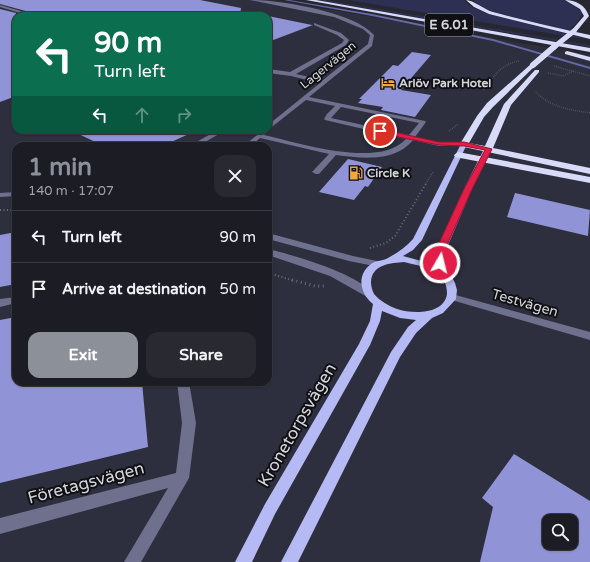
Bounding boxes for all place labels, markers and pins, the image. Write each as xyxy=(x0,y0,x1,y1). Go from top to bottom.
hotel icon: Arlöv Park Hotel xyxy=(380,75,396,91)
place label: Arlöv Park Hotel xyxy=(399,76,491,90)
pin xyxy=(363,114,397,148)
fuel station icon: Circle K xyxy=(348,165,364,181)
place label: Circle K xyxy=(367,166,410,180)

